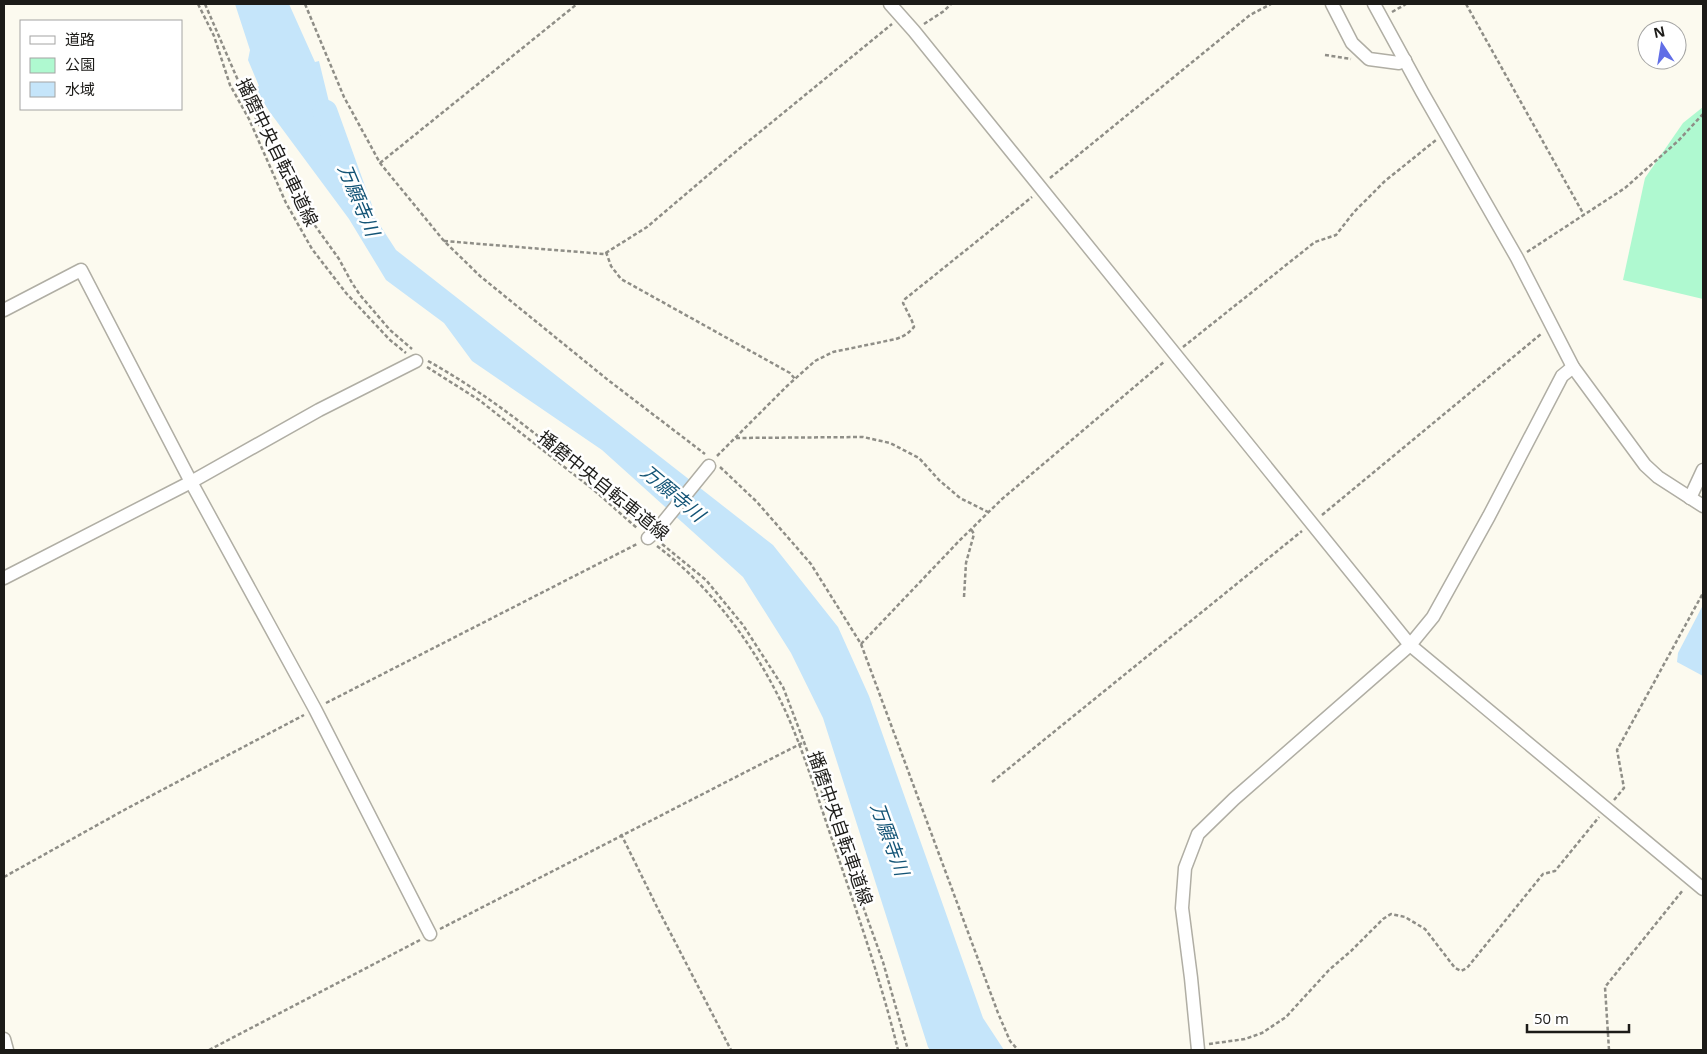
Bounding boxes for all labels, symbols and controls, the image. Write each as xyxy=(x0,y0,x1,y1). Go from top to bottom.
legend xyxy=(20,20,182,110)
north arrow xyxy=(1637,20,1687,70)
text: N xyxy=(1652,21,1667,42)
text: 道路 xyxy=(65,29,95,49)
text: 公園 xyxy=(65,54,95,74)
street label: 播磨中央自転車道線 xyxy=(232,74,324,230)
text: 水域 xyxy=(65,79,95,99)
water label: 万願寺川 xyxy=(332,160,387,242)
street label: 播磨中央自転車道線 xyxy=(533,425,675,545)
water label: 万願寺川 xyxy=(636,459,712,529)
street label: 播磨中央自転車道線 xyxy=(803,748,879,908)
water label: 万願寺川 xyxy=(865,799,916,881)
scale bar xyxy=(1527,1002,1630,1034)
text: 50 m xyxy=(1534,1008,1569,1028)

